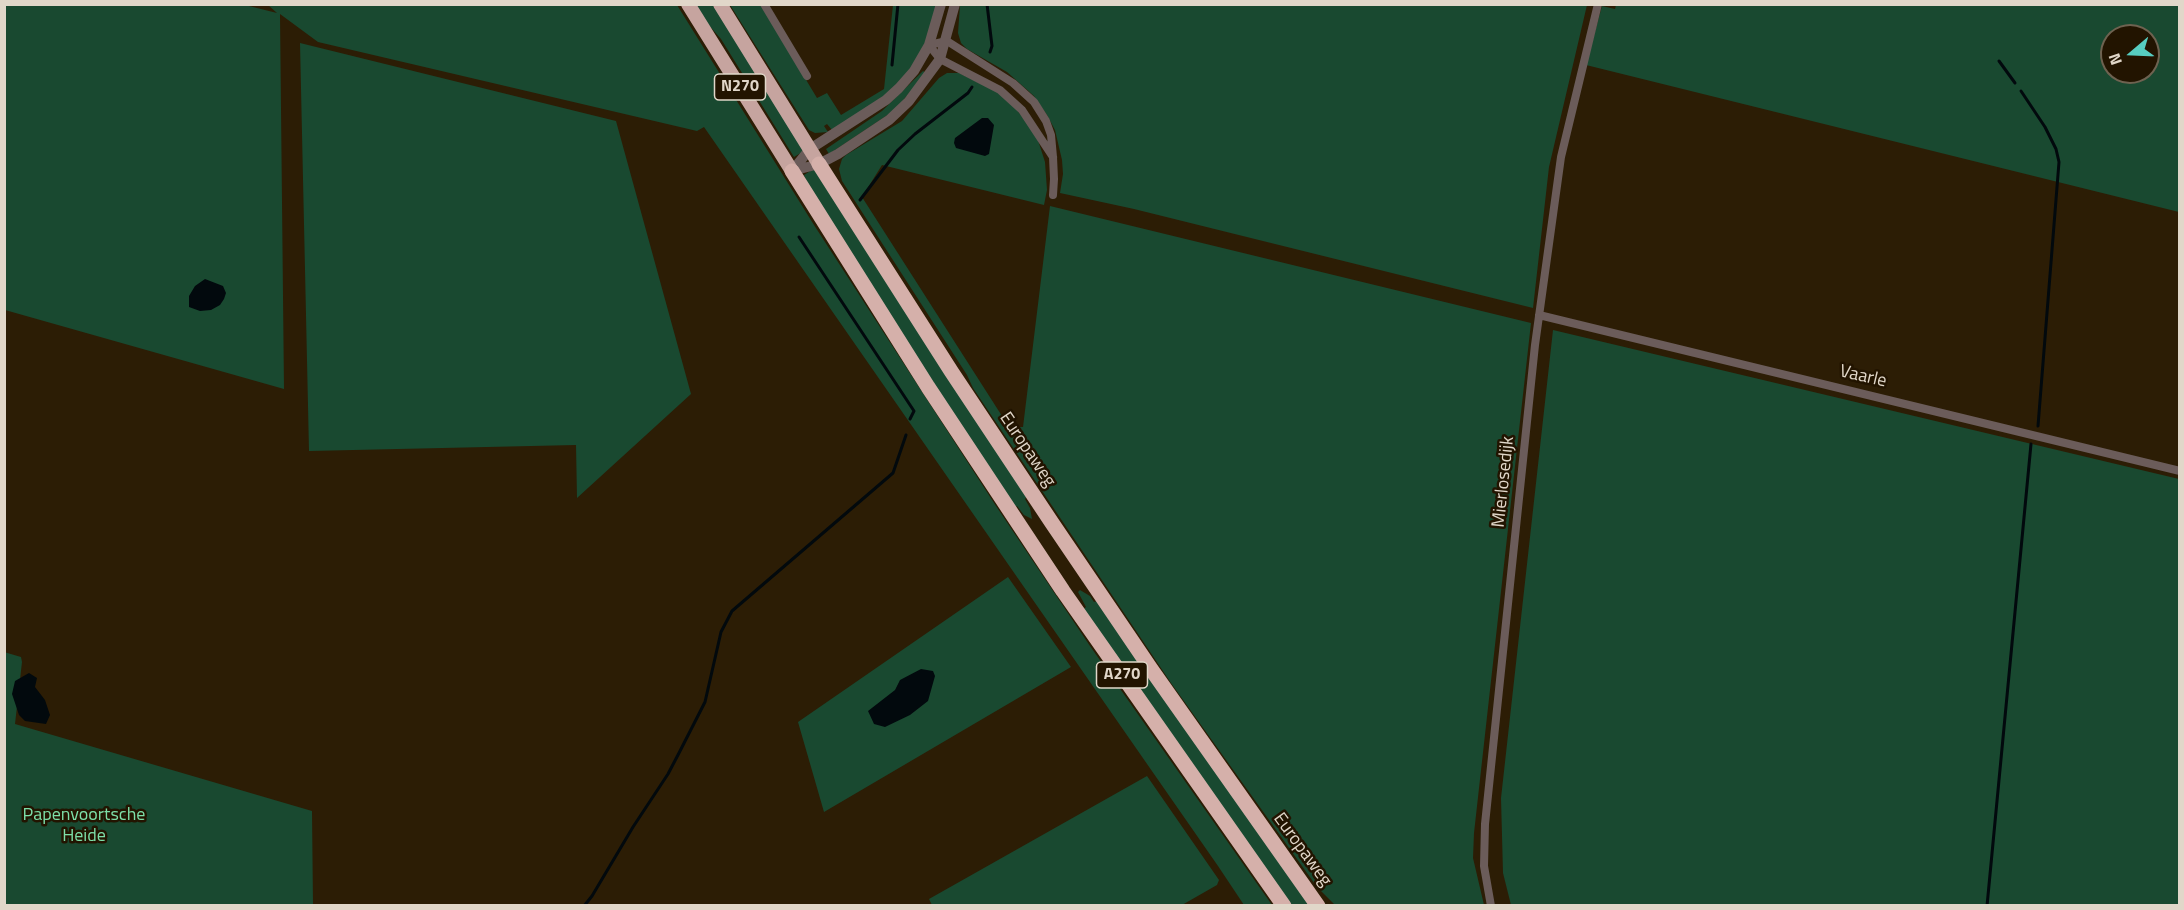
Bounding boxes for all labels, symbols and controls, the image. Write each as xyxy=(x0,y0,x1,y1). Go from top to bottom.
north arrow xyxy=(2100,24,2160,84)
text: N xyxy=(2102,50,2128,68)
road number: N270 xyxy=(714,74,766,100)
street label: Vaarle xyxy=(1837,361,1889,393)
street label: Europaweg xyxy=(994,409,1060,491)
street label: Mierlosedijk xyxy=(1488,435,1520,529)
road number: A270 xyxy=(1096,662,1148,688)
park label: Papenvoortsche Heide xyxy=(23,805,145,848)
street label: Europaweg xyxy=(1268,809,1336,891)

